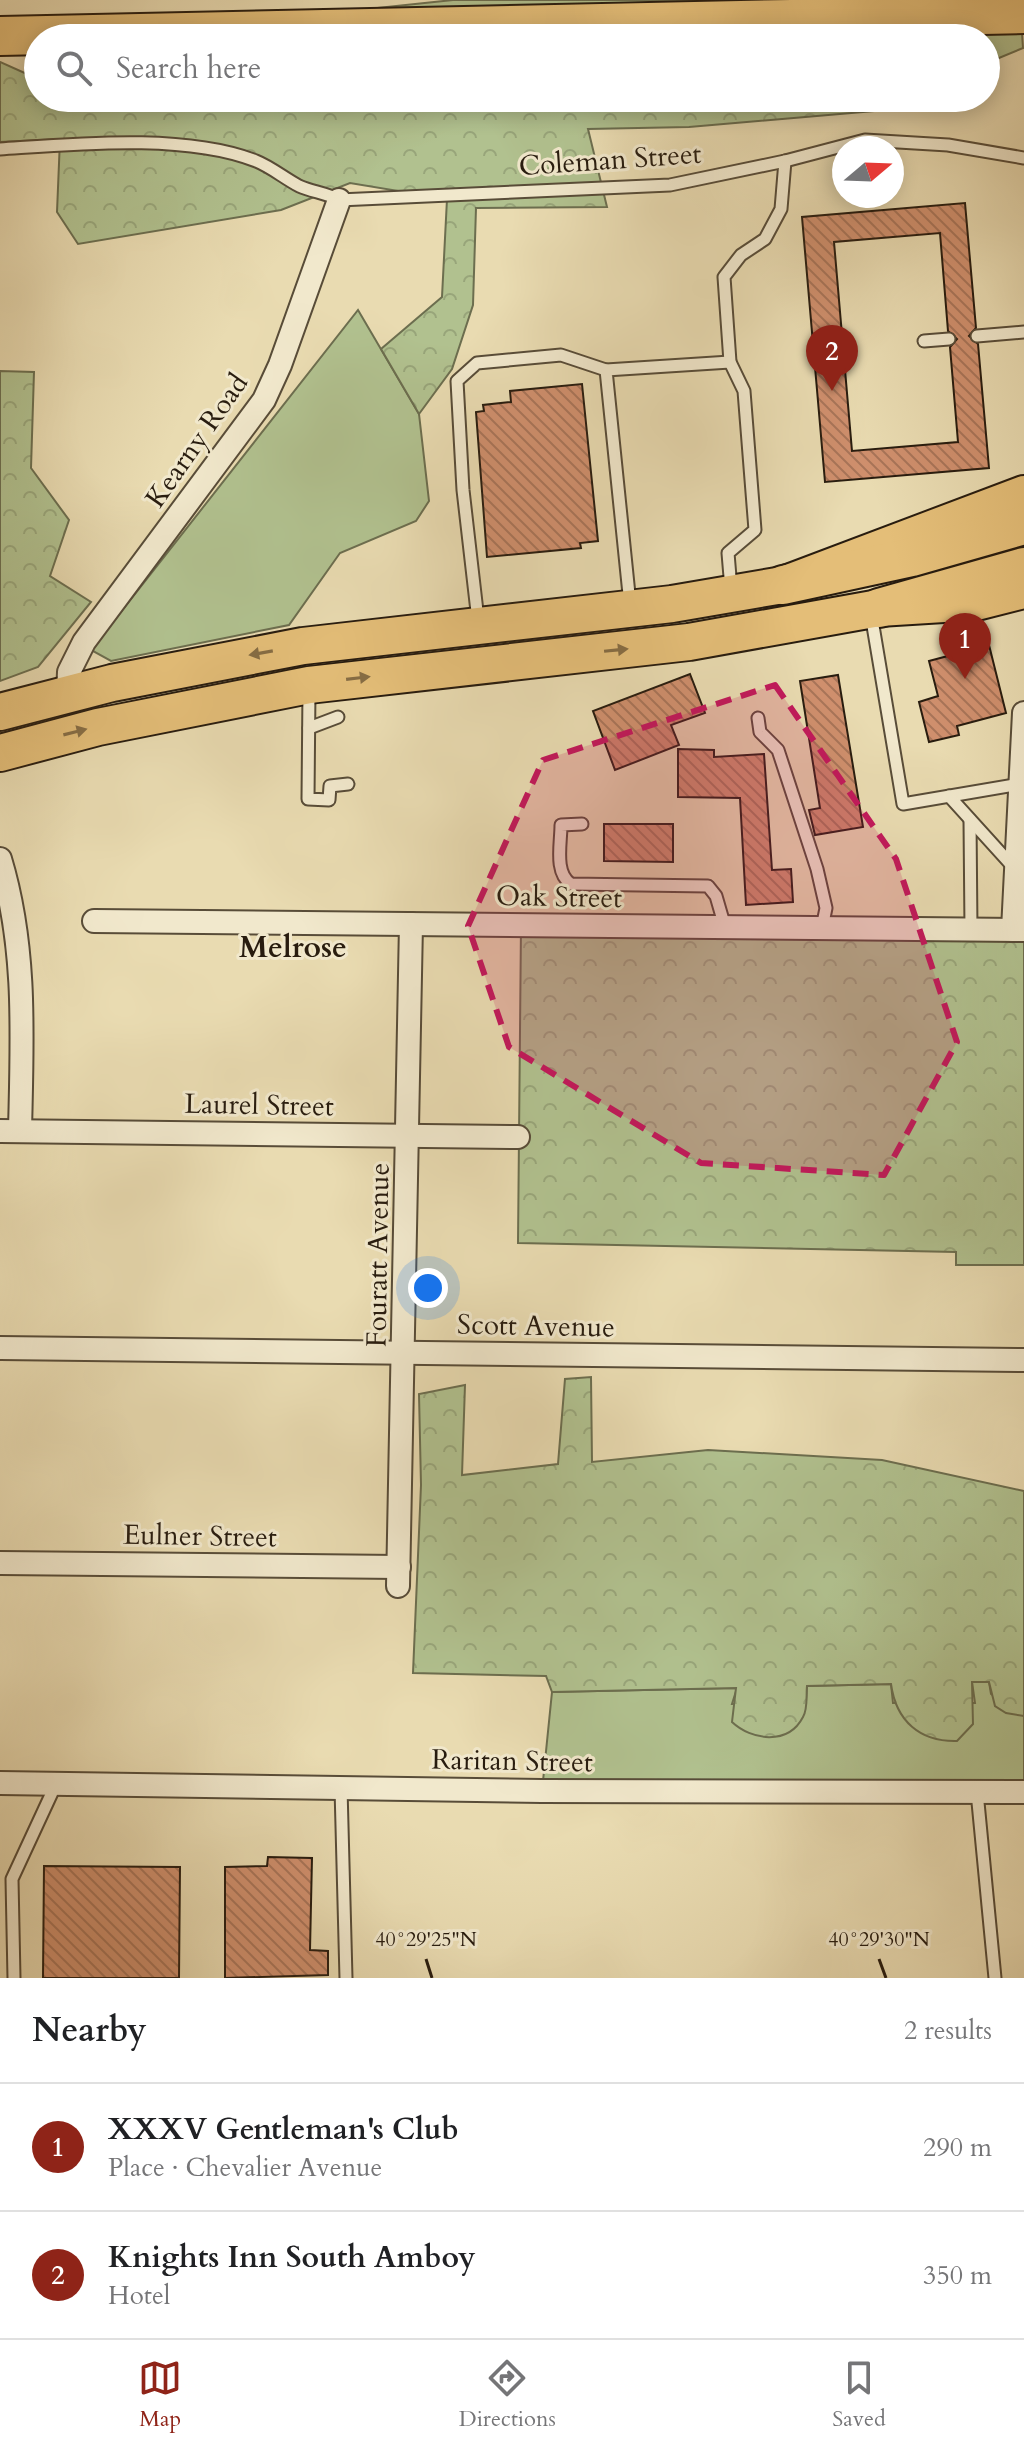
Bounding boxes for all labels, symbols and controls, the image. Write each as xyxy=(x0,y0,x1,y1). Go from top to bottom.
search box xyxy=(24,24,1000,112)
icon: search xyxy=(52,46,96,90)
text: Search here xyxy=(116,48,261,89)
street label: Coleman Street xyxy=(517,135,703,185)
north arrow xyxy=(832,136,904,208)
pin: 2 xyxy=(806,325,858,391)
street label: Kearny Road xyxy=(137,366,257,515)
pin: 1 xyxy=(939,613,991,679)
one-way arrow xyxy=(604,644,629,657)
one-way arrow xyxy=(248,647,273,659)
one-way arrow xyxy=(346,671,371,684)
one-way arrow xyxy=(63,726,88,738)
street label: Oak Street xyxy=(496,877,623,917)
district label: Melrose xyxy=(239,927,347,968)
street label: Laurel Street xyxy=(184,1085,334,1125)
street label: Fouratt Avenue xyxy=(357,1162,399,1348)
your location xyxy=(408,1268,448,1308)
street label: Scott Avenue xyxy=(457,1306,615,1346)
street label: Eulner Street xyxy=(123,1516,277,1556)
street label: Raritan Street xyxy=(431,1741,593,1781)
text: 40°29'25"N xyxy=(375,1926,477,1953)
text: 40°29'30"N xyxy=(828,1926,930,1953)
text: Nearby xyxy=(32,2007,147,2053)
text: 2 results xyxy=(904,2013,992,2048)
text: XXXV Gentleman's Club xyxy=(108,2109,459,2150)
text: 1 xyxy=(51,2130,65,2165)
text: 290 m xyxy=(923,2130,992,2165)
text: Place · Chevalier Avenue xyxy=(108,2150,382,2185)
text: Knights Inn South Amboy xyxy=(108,2237,476,2278)
text: 2 xyxy=(51,2258,65,2293)
text: 350 m xyxy=(923,2258,992,2293)
text: Hotel xyxy=(108,2278,170,2313)
tab: Map xyxy=(138,2356,182,2434)
tab: Directions xyxy=(459,2356,556,2434)
tab: Saved xyxy=(832,2356,886,2434)

